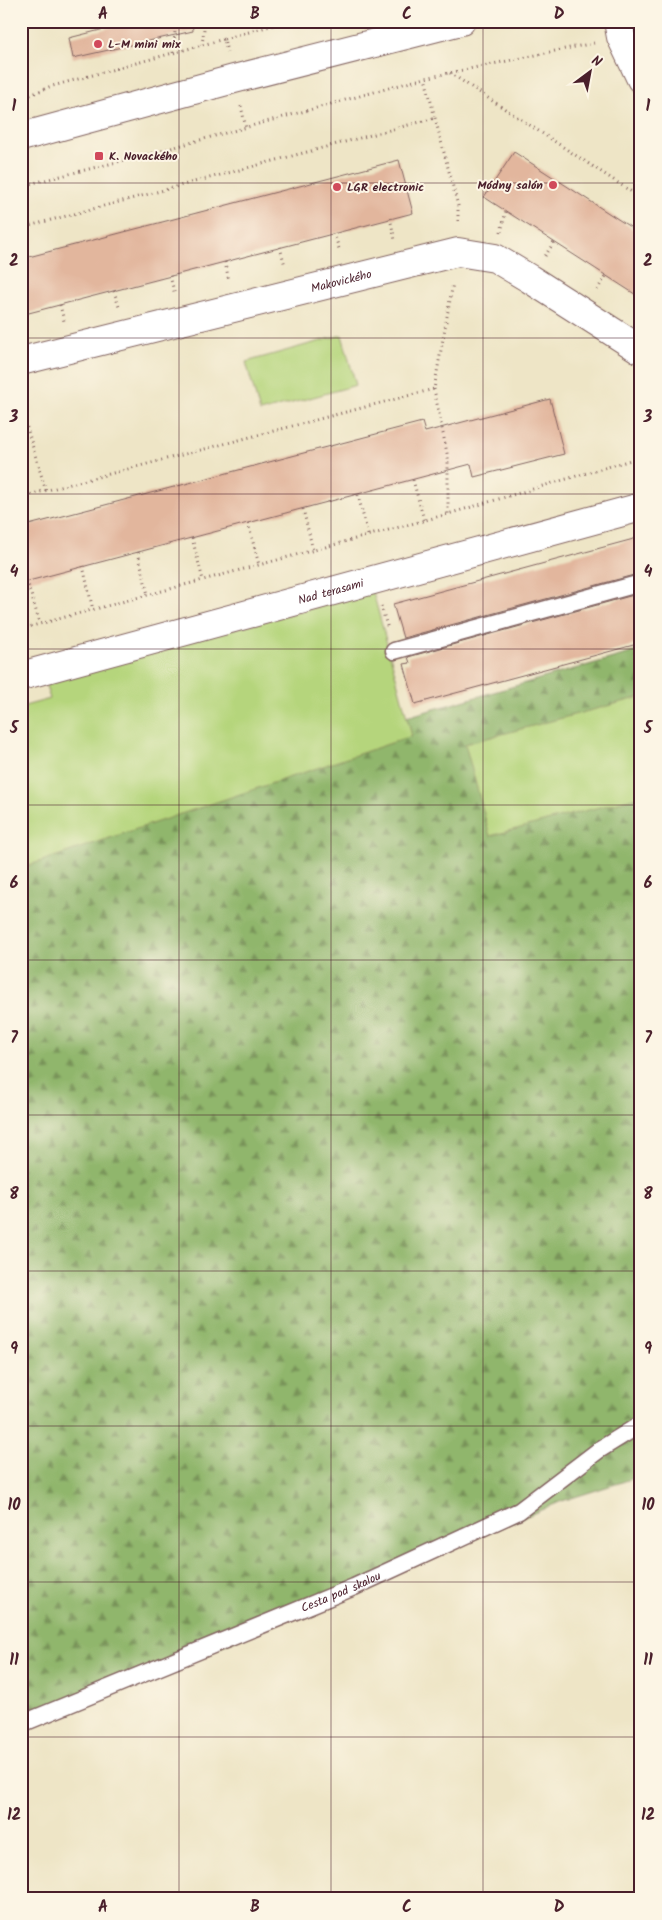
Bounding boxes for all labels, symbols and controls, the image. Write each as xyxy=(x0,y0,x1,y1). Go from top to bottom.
text: A xyxy=(98,2,108,27)
text: B xyxy=(250,2,260,27)
text: C xyxy=(402,2,412,27)
text: D xyxy=(554,2,565,27)
place label: L-M mini mix xyxy=(108,35,181,54)
marker: L-M mini mix xyxy=(92,38,104,50)
north arrow xyxy=(564,48,614,98)
text: N xyxy=(587,50,606,74)
text: 1 xyxy=(12,94,17,119)
text: 1 xyxy=(646,94,651,119)
place label: K. Novackého xyxy=(109,147,178,166)
marker: K. Novackého xyxy=(93,150,105,162)
place label: Módny salón xyxy=(478,176,543,195)
place label: LGR electronic xyxy=(347,178,424,197)
marker: Módny salón xyxy=(547,179,559,191)
marker: LGR electronic xyxy=(331,181,343,193)
text: 2 xyxy=(9,249,19,274)
text: 2 xyxy=(643,249,653,274)
street label: Makovického xyxy=(309,264,374,298)
text: 3 xyxy=(9,405,19,430)
text: 3 xyxy=(643,405,653,430)
text: 4 xyxy=(10,560,19,585)
text: 4 xyxy=(644,560,653,585)
street label: Nad terasami xyxy=(296,573,367,610)
text: 5 xyxy=(9,716,20,741)
text: 5 xyxy=(643,716,654,741)
text: 6 xyxy=(10,871,19,896)
text: 6 xyxy=(644,871,653,896)
text: 7 xyxy=(10,1026,18,1051)
text: 7 xyxy=(644,1026,652,1051)
text: 8 xyxy=(9,1182,19,1207)
text: 8 xyxy=(643,1182,653,1207)
text: 9 xyxy=(10,1337,18,1362)
text: 9 xyxy=(644,1337,652,1362)
text: 10 xyxy=(7,1493,21,1518)
text: 10 xyxy=(641,1493,655,1518)
street label: Cesta pod skalou xyxy=(298,1566,384,1617)
text: 11 xyxy=(9,1648,19,1673)
text: 11 xyxy=(643,1648,653,1673)
text: 12 xyxy=(7,1803,21,1828)
text: 12 xyxy=(641,1803,655,1828)
text: A xyxy=(98,1895,108,1920)
text: B xyxy=(250,1895,260,1920)
text: C xyxy=(402,1895,412,1920)
text: D xyxy=(554,1895,565,1920)

